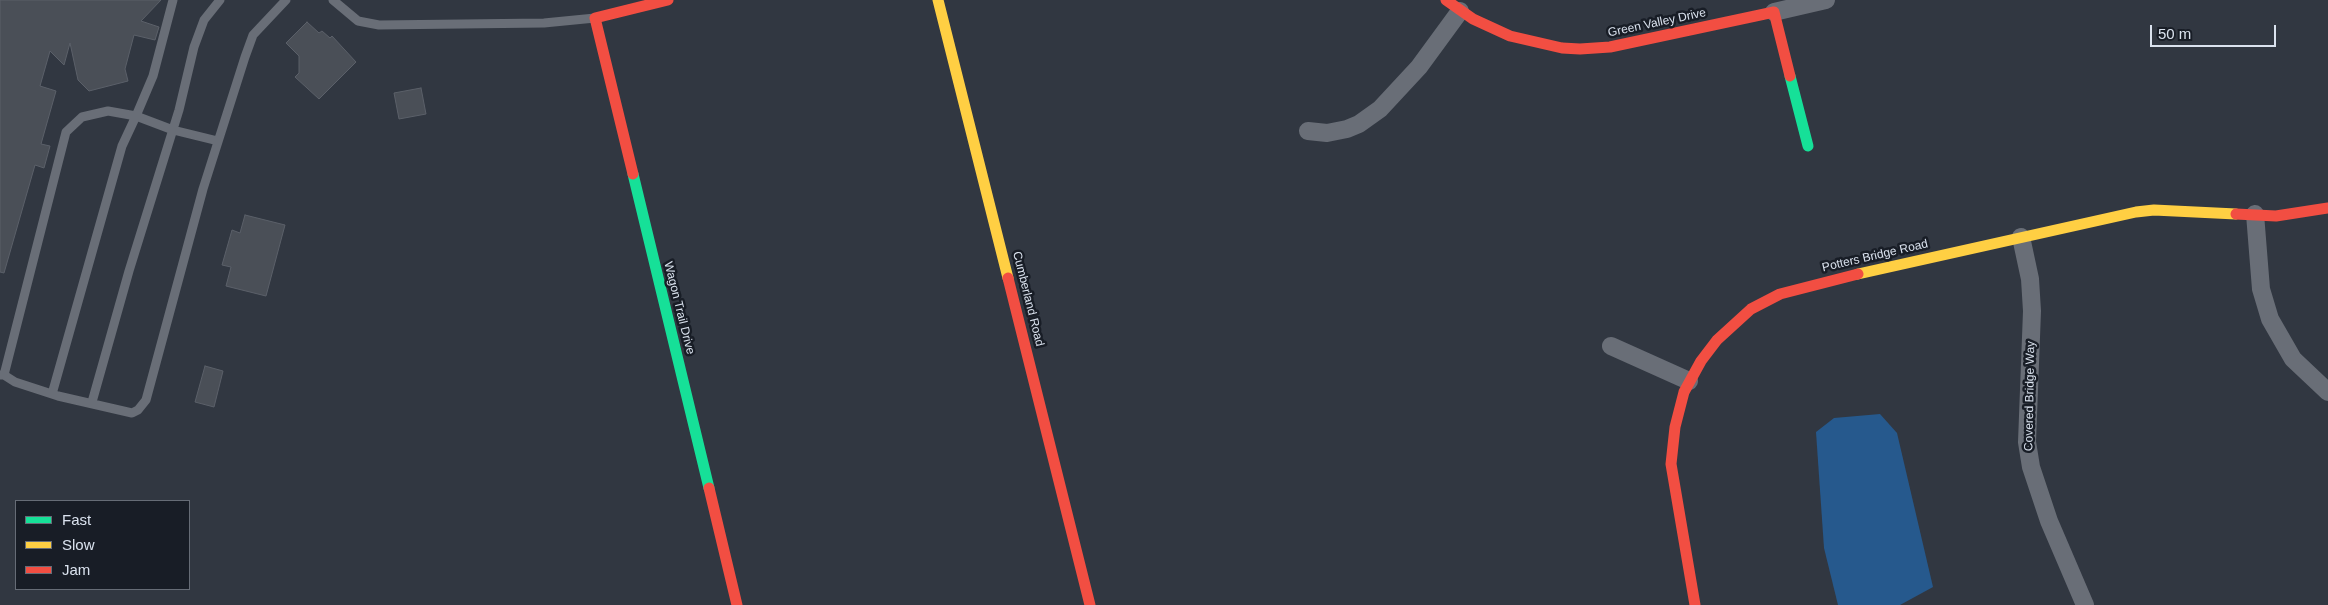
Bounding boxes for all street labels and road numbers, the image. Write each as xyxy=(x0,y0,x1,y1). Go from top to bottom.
street label: Green Valley Drive xyxy=(1607,6,1707,40)
street label: Potters Bridge Road xyxy=(1821,237,1929,275)
street label: Cumberland Road xyxy=(1009,250,1047,348)
street label: Wagon Trail Drive xyxy=(661,260,697,356)
street label: Covered Bridge Way xyxy=(2022,341,2038,451)

